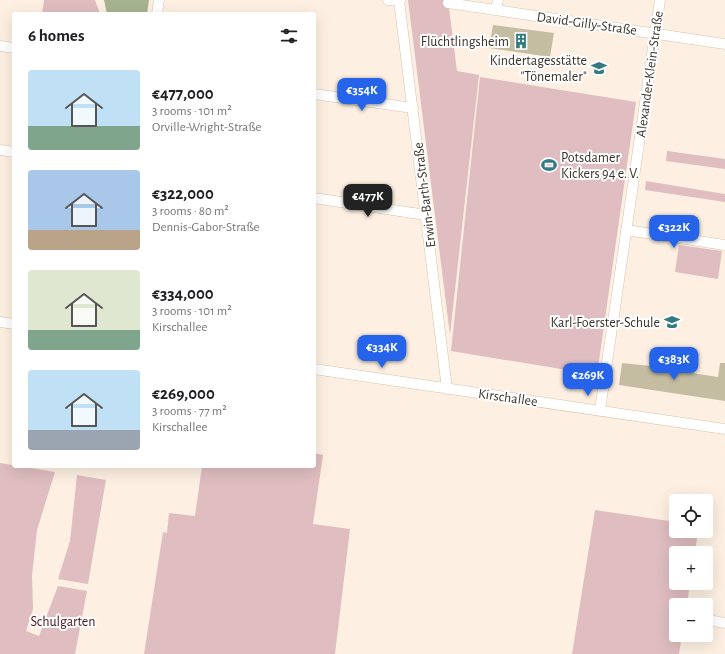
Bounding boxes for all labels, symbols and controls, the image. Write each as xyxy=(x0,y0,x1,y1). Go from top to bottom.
street label: David-Gilly-Straße xyxy=(536,10,638,38)
street label: Alexander-Klein-Straße xyxy=(634,10,666,138)
icon: filters xyxy=(278,25,300,47)
text: 6 homes xyxy=(28,27,84,44)
building icon: Flüchtlingsheim xyxy=(512,32,530,50)
place label: Flüchtlingsheim xyxy=(421,35,509,49)
place label: Kindertagesstätte "Tönemaler" xyxy=(490,54,587,84)
school or university icon: Kindertagesstätte "Tönemaler" xyxy=(590,59,608,77)
pin: €354K xyxy=(334,78,390,112)
text: €354K xyxy=(346,84,378,97)
text: €477,000 xyxy=(152,85,214,102)
icon: home xyxy=(60,86,108,134)
text: 3 rooms · 101 m² xyxy=(152,105,232,118)
text: Orville-Wright-Straße xyxy=(152,121,262,134)
street label: Erwin-Barth-Straße xyxy=(412,142,438,248)
place label: Potsdamer Kickers 94 e. V. xyxy=(561,151,639,181)
sports icon: Potsdamer Kickers 94 e. V. xyxy=(540,156,558,174)
pin: €477K xyxy=(340,184,396,218)
text: €322,000 xyxy=(152,185,214,202)
icon: home xyxy=(60,186,108,234)
text: €477K xyxy=(352,190,384,203)
text: 3 rooms · 80 m² xyxy=(152,205,229,218)
pin: €322K xyxy=(646,215,702,249)
text: Dennis-Gabor-Straße xyxy=(152,221,260,234)
text: €322K xyxy=(658,221,690,234)
text: €334,000 xyxy=(152,285,214,302)
icon: home xyxy=(60,286,108,334)
text: 3 rooms · 101 m² xyxy=(152,305,232,318)
school or university icon: Karl-Foerster-Schule xyxy=(663,313,681,331)
place label: Karl-Foerster-Schule xyxy=(551,316,660,330)
text: Kirschallee xyxy=(152,321,207,334)
pin: €334K xyxy=(354,335,410,369)
text: €334K xyxy=(366,341,398,354)
pin: €383K xyxy=(646,347,702,381)
text: €383K xyxy=(658,353,690,366)
pin: €269K xyxy=(560,363,616,397)
text: €269K xyxy=(572,369,604,382)
text: €269,000 xyxy=(152,385,215,402)
icon: home xyxy=(60,386,108,434)
street label: Kirschallee xyxy=(477,387,538,409)
text: 3 rooms · 77 m² xyxy=(152,405,227,418)
text: Kirschallee xyxy=(152,421,207,434)
map controls xyxy=(669,494,713,642)
button: locate xyxy=(669,494,713,538)
button: + xyxy=(669,546,713,590)
button: − xyxy=(669,598,713,642)
park label: Schulgarten xyxy=(30,615,96,629)

